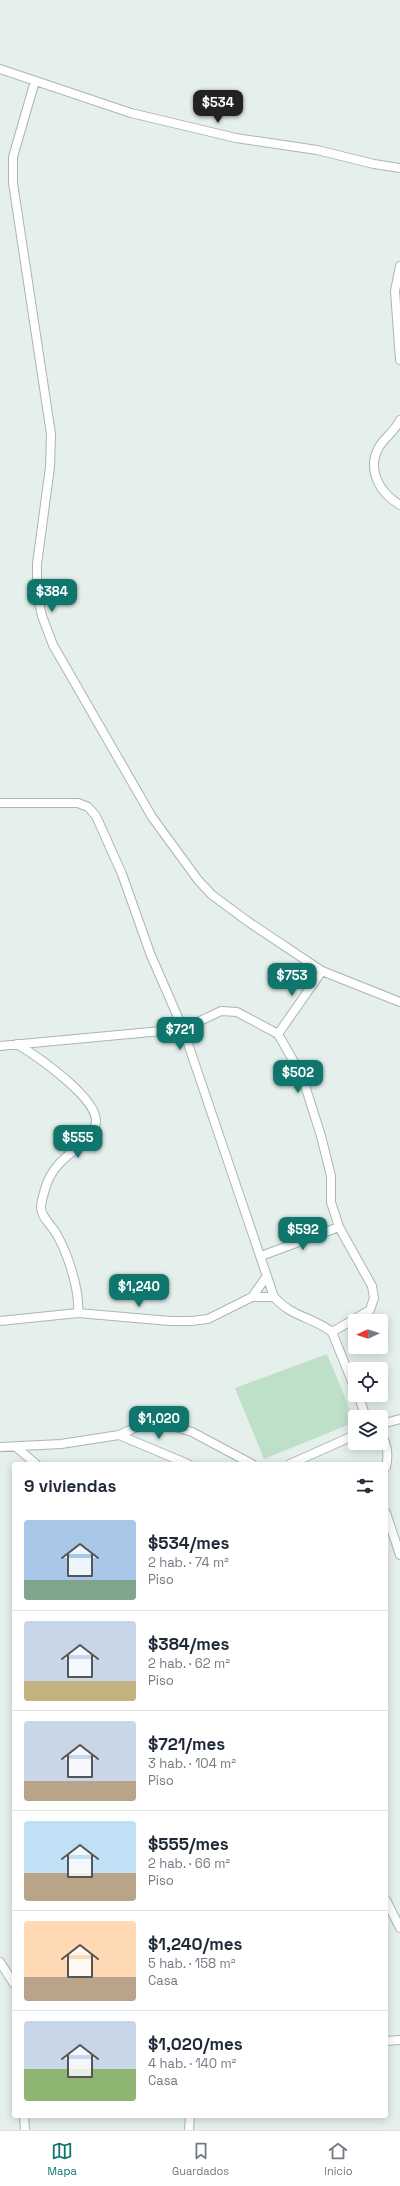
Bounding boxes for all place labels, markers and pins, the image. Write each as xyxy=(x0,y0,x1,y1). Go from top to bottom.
pin: $534 xyxy=(194,90,242,124)
pin: $384 xyxy=(28,579,76,613)
pin: $753 xyxy=(268,963,316,997)
pin: $721 xyxy=(156,1017,204,1051)
pin: $502 xyxy=(274,1060,322,1094)
pin: $555 xyxy=(54,1125,102,1159)
pin: $592 xyxy=(279,1217,327,1251)
pin: $1,240 xyxy=(106,1274,172,1308)
pin: $1,020 xyxy=(126,1406,192,1440)

